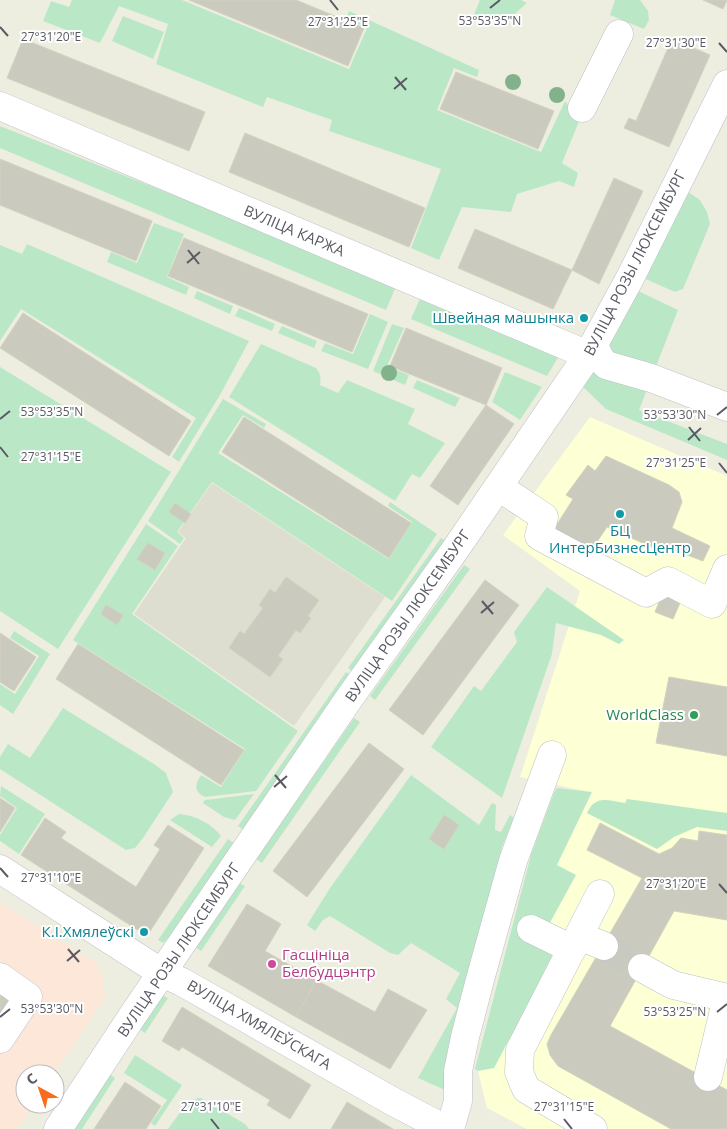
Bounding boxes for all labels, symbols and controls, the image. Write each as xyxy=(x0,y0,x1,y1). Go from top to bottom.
text: 53°53'35"N xyxy=(459,12,521,29)
text: 27°31'25"E xyxy=(308,13,368,30)
text: 27°31'20"E xyxy=(21,28,81,45)
text: 27°31'30"E xyxy=(646,34,706,51)
street label: ВУЛІЦА РОЗЫ ЛЮКСЕМБУРГ xyxy=(578,166,690,359)
street label: ВУЛІЦА КАРЖА xyxy=(241,200,348,261)
place label: Швейная машынка xyxy=(432,307,574,327)
marker: Швейная машынка xyxy=(578,312,590,324)
text: 53°53'35"N xyxy=(21,403,83,420)
text: 53°53'30"N xyxy=(644,406,706,423)
text: 27°31'15"E xyxy=(21,448,81,465)
text: 27°31'25"E xyxy=(646,454,706,471)
marker: БЦ ИнтерБизнесЦентр xyxy=(614,508,626,520)
place label: БЦ ИнтерБизнесЦентр xyxy=(549,520,691,557)
street label: ВУЛІЦА РОЗЫ ЛЮКСЕМБУРГ xyxy=(340,525,475,706)
place label: WorldClass xyxy=(606,704,684,724)
marker: WorldClass xyxy=(688,709,700,721)
street label: ВУЛІЦА РОЗЫ ЛЮКСЕМБУРГ xyxy=(112,858,244,1040)
text: 27°31'10"E xyxy=(21,869,81,886)
text: 27°31'20"E xyxy=(646,875,706,892)
place label: К.І.Хмялеўскі xyxy=(42,921,134,941)
marker: К.І.Хмялеўскі xyxy=(138,926,150,938)
place label: Гасцініца Белбудцэнтр xyxy=(282,944,376,981)
marker: Гасцініца Белбудцэнтр xyxy=(266,958,278,970)
street label: ВУЛІЦА ХМЯЛЕЎСКАГА xyxy=(184,975,336,1074)
text: 53°53'30"N xyxy=(21,1000,83,1017)
text: 53°53'25"N xyxy=(644,1003,706,1020)
north arrow xyxy=(15,1064,65,1114)
text: С xyxy=(22,1068,41,1089)
text: 27°31'10"E xyxy=(181,1098,241,1115)
text: 27°31'15"E xyxy=(534,1098,594,1115)

